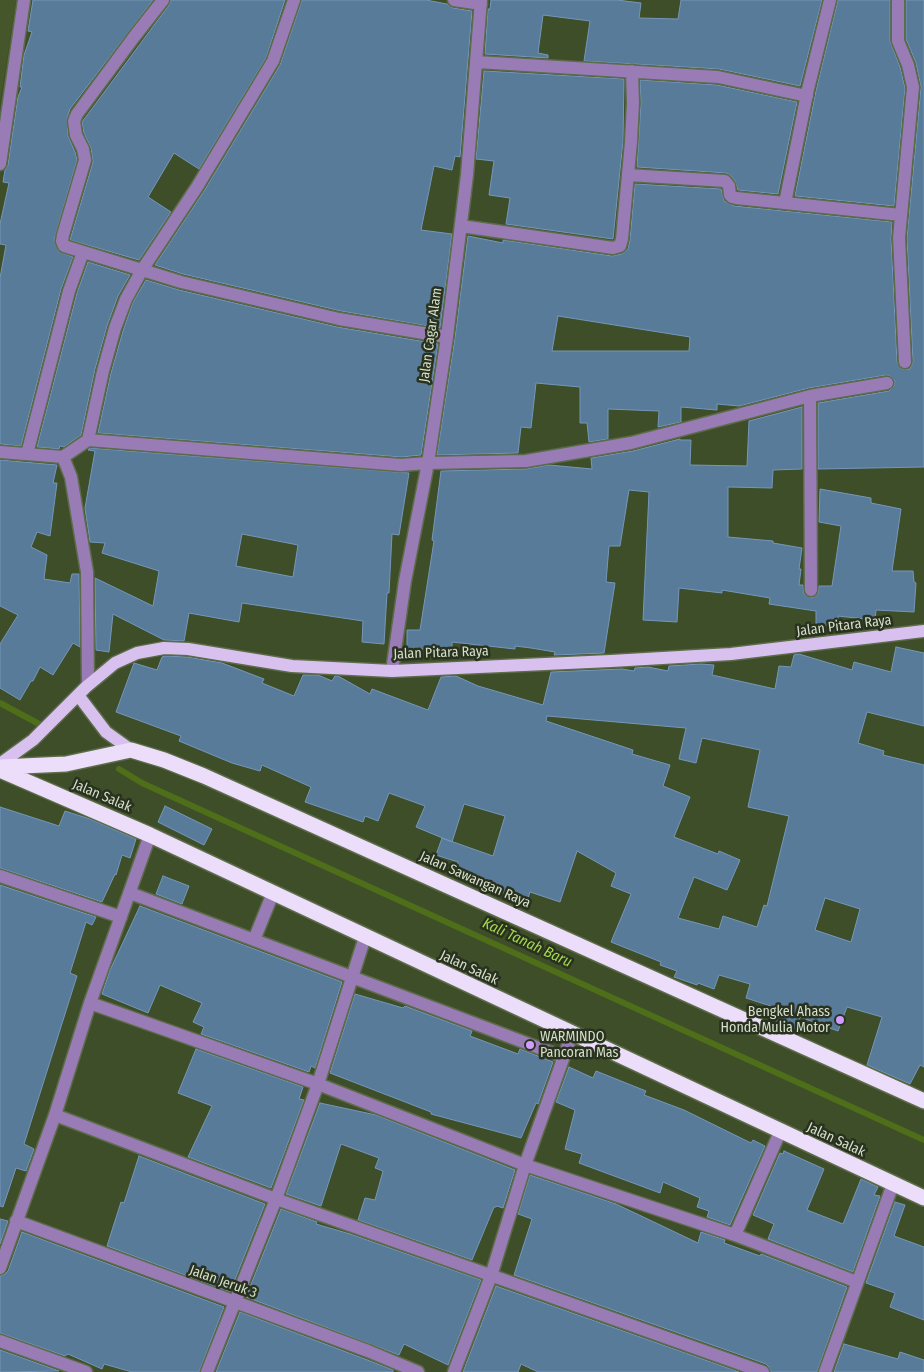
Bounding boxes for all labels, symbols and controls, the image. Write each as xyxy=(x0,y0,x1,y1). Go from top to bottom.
street label: Jalan Cagar Alam xyxy=(416,287,446,383)
street label: Jalan Pitara Raya xyxy=(796,612,892,640)
street label: Jalan Pitara Raya xyxy=(393,643,489,663)
street label: Jalan Salak xyxy=(70,776,134,816)
street label: Jalan Sawangan Raya xyxy=(417,848,533,912)
water label: Kali Tanah Baru xyxy=(479,914,575,972)
street label: Jalan Salak xyxy=(437,947,501,989)
place label: Bengkel Ahass Honda Mulia Motor xyxy=(721,1004,830,1036)
marker: Bengkel Ahass Honda Mulia Motor xyxy=(834,1014,846,1026)
place label: WARMINDO Pancoran Mas xyxy=(540,1029,619,1062)
marker: WARMINDO Pancoran Mas xyxy=(524,1039,536,1051)
street label: Jalan Salak xyxy=(804,1119,868,1161)
street label: Jalan Jeruk 3 xyxy=(187,1262,259,1302)

